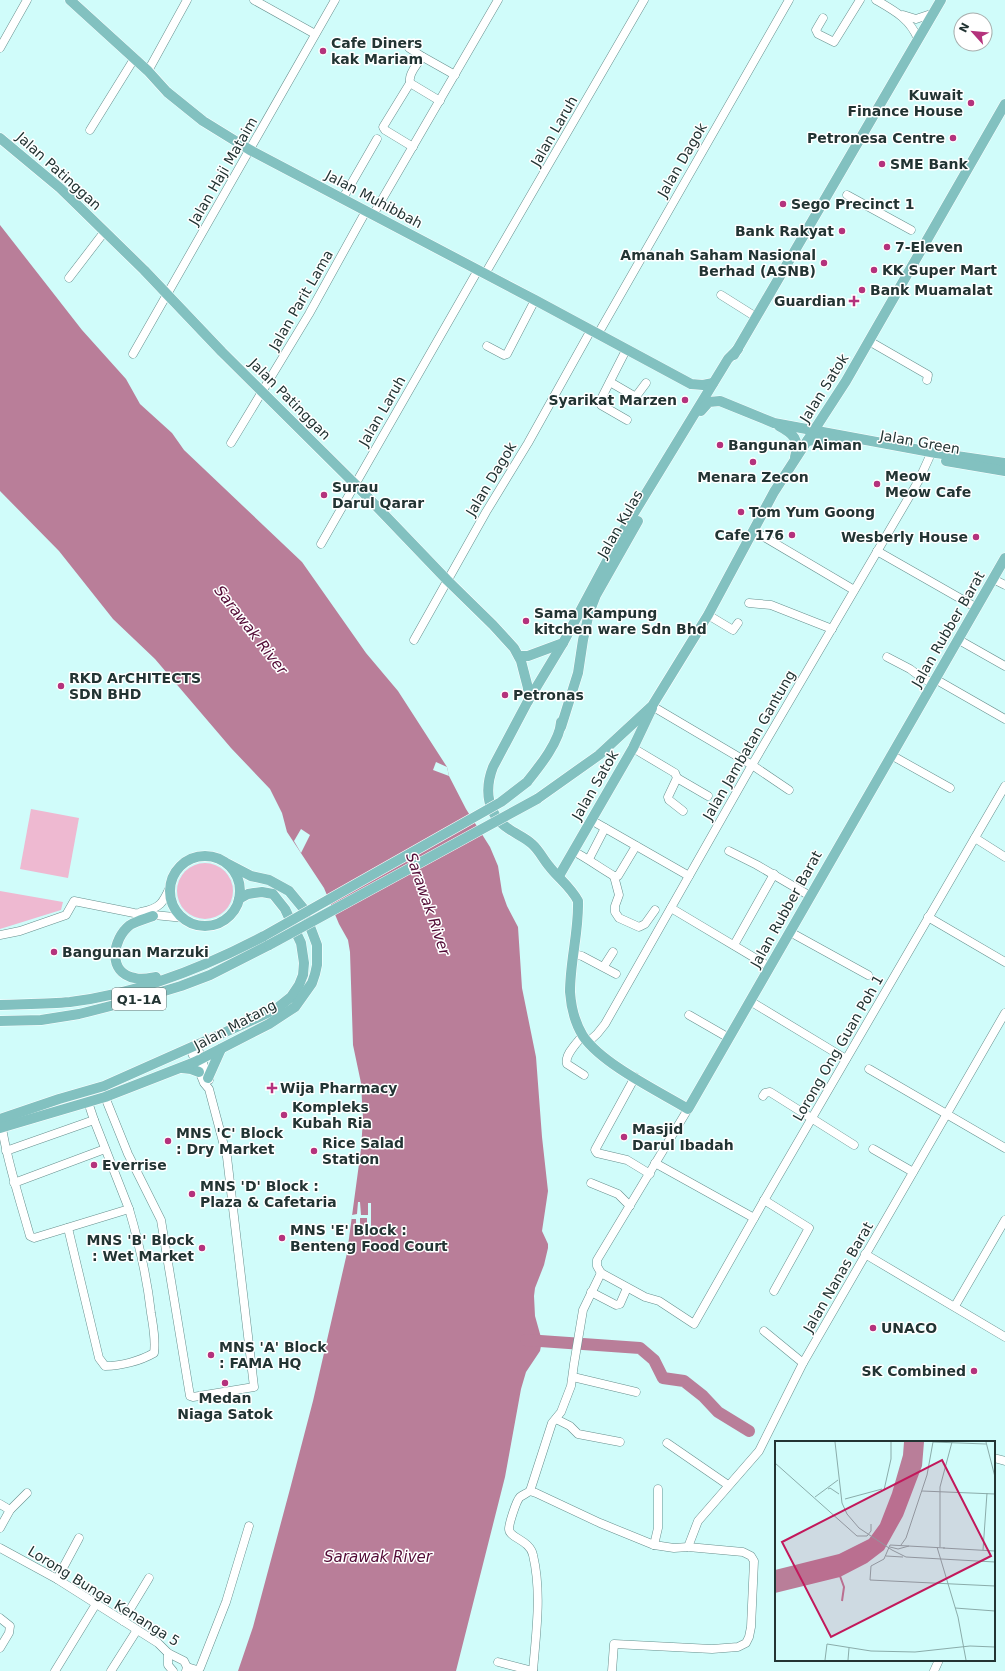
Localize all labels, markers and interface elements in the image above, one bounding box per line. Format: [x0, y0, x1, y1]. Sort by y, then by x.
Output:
north arrow [953, 12, 993, 52]
text: N [957, 21, 972, 35]
place label: Cafe Diners kak Mariam [331, 35, 423, 67]
marker: Cafe Diners kak Mariam [318, 46, 328, 56]
place label: Kuwait Finance House [847, 87, 963, 119]
street label: Jalan Laruh [527, 93, 581, 170]
marker: Kuwait Finance House [966, 98, 976, 108]
street label: Jalan Haji Mataim [185, 114, 260, 229]
street label: Jalan Dagok [654, 119, 710, 201]
street label: Jalan Patinggan [13, 128, 105, 213]
place label: Petronesa Centre [807, 130, 945, 146]
marker: Petronesa Centre [948, 133, 958, 143]
place label: SME Bank [890, 156, 969, 172]
marker: SME Bank [877, 159, 887, 169]
street label: Jalan Muhibbah [322, 166, 425, 231]
place label: Sego Precinct 1 [791, 196, 914, 212]
marker: Sego Precinct 1 [778, 199, 788, 209]
place label: Bank Rakyat [735, 223, 834, 239]
marker: Bank Rakyat [837, 226, 847, 236]
place label: 7-Eleven [895, 239, 963, 255]
marker: 7-Eleven [882, 242, 892, 252]
street label: Jalan Parit Lama [265, 247, 336, 354]
place label: Amanah Saham Nasional Berhad (ASNB) [620, 247, 816, 279]
marker: Amanah Saham Nasional Berhad (ASNB) [819, 258, 829, 268]
place label: KK Super Mart [882, 262, 997, 278]
marker: KK Super Mart [869, 265, 879, 275]
place label: Bank Muamalat [870, 282, 993, 298]
marker: Bank Muamalat [857, 285, 867, 295]
place label: Guardian [774, 293, 846, 309]
marker: Guardian [849, 296, 859, 306]
street label: Jalan Satok [796, 350, 852, 426]
street label: Jalan Patinggan [245, 354, 334, 443]
street label: Jalan Laruh [355, 373, 409, 450]
place label: Syarikat Marzen [548, 392, 677, 408]
marker: Syarikat Marzen [680, 395, 690, 405]
street label: Jalan Green [878, 427, 961, 457]
place label: Bangunan Aiman [728, 437, 862, 453]
street label: Jalan Dagok [462, 438, 520, 520]
marker: Bangunan Aiman [715, 440, 725, 450]
marker: Menara Zecon [748, 457, 758, 467]
place label: Meow Meow Cafe [885, 468, 971, 500]
place label: Menara Zecon [697, 469, 809, 485]
place label: Surau Darul Qarar [332, 479, 424, 511]
marker: Meow Meow Cafe [872, 479, 882, 489]
street label: Jalan Kulas [594, 487, 646, 562]
marker: Surau Darul Qarar [319, 490, 329, 500]
place label: Tom Yum Goong [749, 504, 875, 520]
marker: Tom Yum Goong [736, 507, 746, 517]
place label: Cafe 176 [715, 527, 784, 543]
place label: Wesberly House [841, 529, 968, 545]
marker: Cafe 176 [787, 530, 797, 540]
marker: Wesberly House [971, 532, 981, 542]
street label: Jalan Rubber Barat [908, 568, 988, 691]
water label: Sarawak River [211, 582, 292, 679]
place label: Sama Kampung kitchen ware Sdn Bhd [534, 605, 707, 637]
marker: Sama Kampung kitchen ware Sdn Bhd [521, 616, 531, 626]
street label: Jalan Jambatan Gantung [699, 667, 798, 824]
place label: RKD ArCHITECTS SDN BHD [69, 670, 201, 702]
marker: RKD ArCHITECTS SDN BHD [56, 681, 66, 691]
place label: Petronas [513, 687, 584, 703]
marker: Petronas [500, 690, 510, 700]
street label: Jalan Satok [568, 746, 622, 824]
street label: Jalan Rubber Barat [747, 847, 825, 971]
water label: Sarawak River [402, 850, 454, 959]
place label: Bangunan Marzuki [62, 944, 209, 960]
marker: Bangunan Marzuki [49, 947, 59, 957]
street label: Lorong Ong Guan Poh 1 [790, 972, 886, 1124]
road number: Q1-1A [112, 988, 166, 1010]
street label: Jalan Matang [190, 997, 279, 1054]
place label: Wija Pharmacy [280, 1080, 397, 1096]
marker: Wija Pharmacy [267, 1083, 277, 1093]
place label: Kompleks Kubah Ria [292, 1099, 372, 1131]
marker: Kompleks Kubah Ria [279, 1110, 289, 1120]
place label: Masjid Darul Ibadah [632, 1121, 734, 1153]
place label: MNS 'C' Block : Dry Market [176, 1125, 284, 1157]
marker: Masjid Darul Ibadah [619, 1132, 629, 1142]
place label: Rice Salad Station [322, 1135, 404, 1167]
marker: MNS 'C' Block : Dry Market [163, 1136, 173, 1146]
marker: Rice Salad Station [309, 1146, 319, 1156]
place label: Everrise [102, 1157, 167, 1173]
marker: Everrise [89, 1160, 99, 1170]
place label: MNS 'D' Block : Plaza & Cafetaria [200, 1178, 337, 1210]
marker: MNS 'D' Block : Plaza & Cafetaria [187, 1189, 197, 1199]
street label: Jalan Nanas Barat [799, 1219, 876, 1336]
place label: MNS 'E' Block : Benteng Food Court [290, 1222, 448, 1254]
place label: MNS 'B' Block : Wet Market [87, 1232, 195, 1264]
marker: MNS 'E' Block : Benteng Food Court [277, 1233, 287, 1243]
marker: MNS 'B' Block : Wet Market [197, 1243, 207, 1253]
place label: UNACO [881, 1320, 937, 1336]
marker: UNACO [868, 1323, 878, 1333]
place label: MNS 'A' Block : FAMA HQ [219, 1339, 327, 1371]
marker: MNS 'A' Block : FAMA HQ [206, 1350, 216, 1360]
place label: SK Combined [861, 1363, 966, 1379]
marker: SK Combined [969, 1366, 979, 1376]
marker: Medan Niaga Satok [220, 1378, 230, 1388]
place label: Medan Niaga Satok [177, 1390, 273, 1422]
inset map [775, 1441, 995, 1661]
street label: Lorong Bunga Kenanga 5 [25, 1543, 183, 1649]
water label: Sarawak River [324, 1548, 433, 1566]

